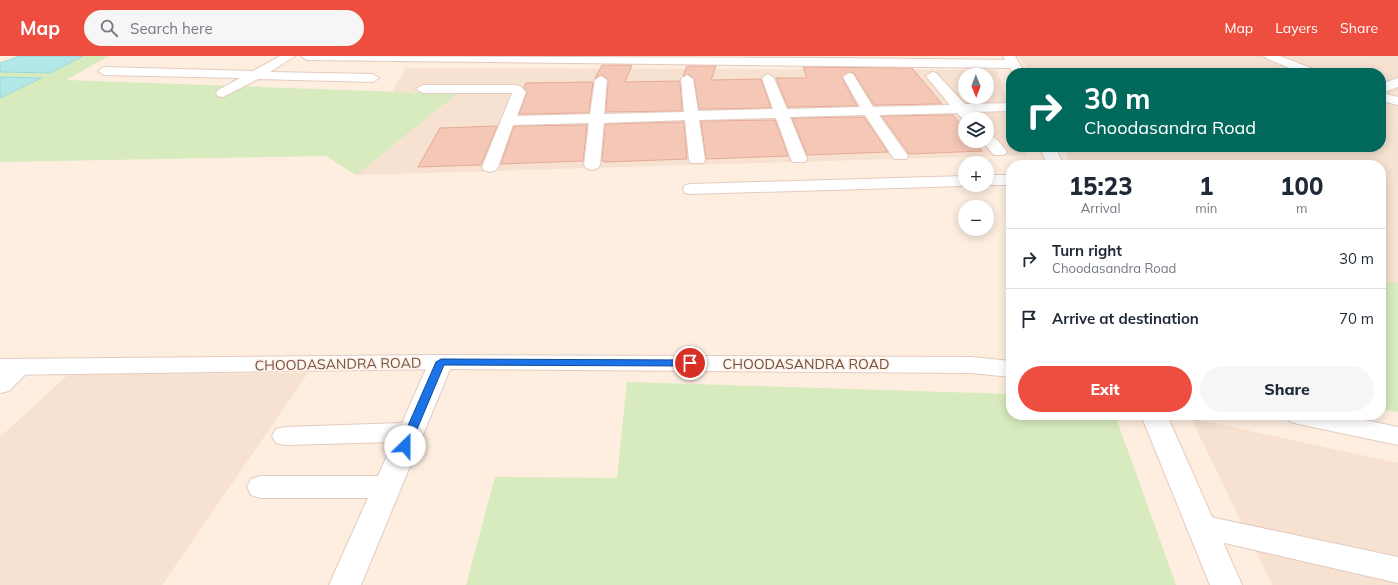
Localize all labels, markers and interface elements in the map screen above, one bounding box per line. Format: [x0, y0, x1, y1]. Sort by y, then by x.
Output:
search box [84, 10, 364, 46]
text: Map [20, 16, 60, 40]
icon: search [98, 17, 120, 39]
text: Search here [130, 19, 213, 38]
text: Map [1224, 19, 1253, 37]
text: Layers [1275, 19, 1318, 37]
text: Share [1340, 19, 1378, 37]
north arrow [958, 68, 994, 104]
map controls [958, 68, 994, 236]
text: 30 m [1084, 81, 1150, 116]
icon: right [1018, 84, 1070, 136]
button: layers [958, 112, 994, 148]
text: Choodasandra Road [1084, 116, 1256, 139]
button: + [958, 156, 994, 192]
text: 15:23 [1069, 171, 1133, 201]
text: 1 [1199, 171, 1214, 201]
text: 100 [1280, 171, 1323, 201]
button: − [958, 200, 994, 236]
text: Arrival [1081, 200, 1121, 216]
text: min [1195, 200, 1217, 216]
text: m [1296, 200, 1307, 216]
text: Turn right [1052, 241, 1122, 260]
icon: right [1018, 248, 1040, 270]
text: 30 m [1339, 249, 1374, 268]
text: Choodasandra Road [1052, 260, 1176, 276]
icon: arrive [1018, 308, 1040, 330]
text: Arrive at destination [1052, 309, 1199, 328]
text: 70 m [1339, 309, 1374, 328]
pin [673, 346, 707, 380]
icon: arrive [679, 352, 701, 374]
street label: CHOODASANDRA ROAD [254, 354, 422, 374]
street label: CHOODASANDRA ROAD [723, 355, 889, 373]
button: Exit [1018, 366, 1192, 412]
button: Share [1200, 366, 1374, 412]
position arrow [384, 425, 426, 467]

